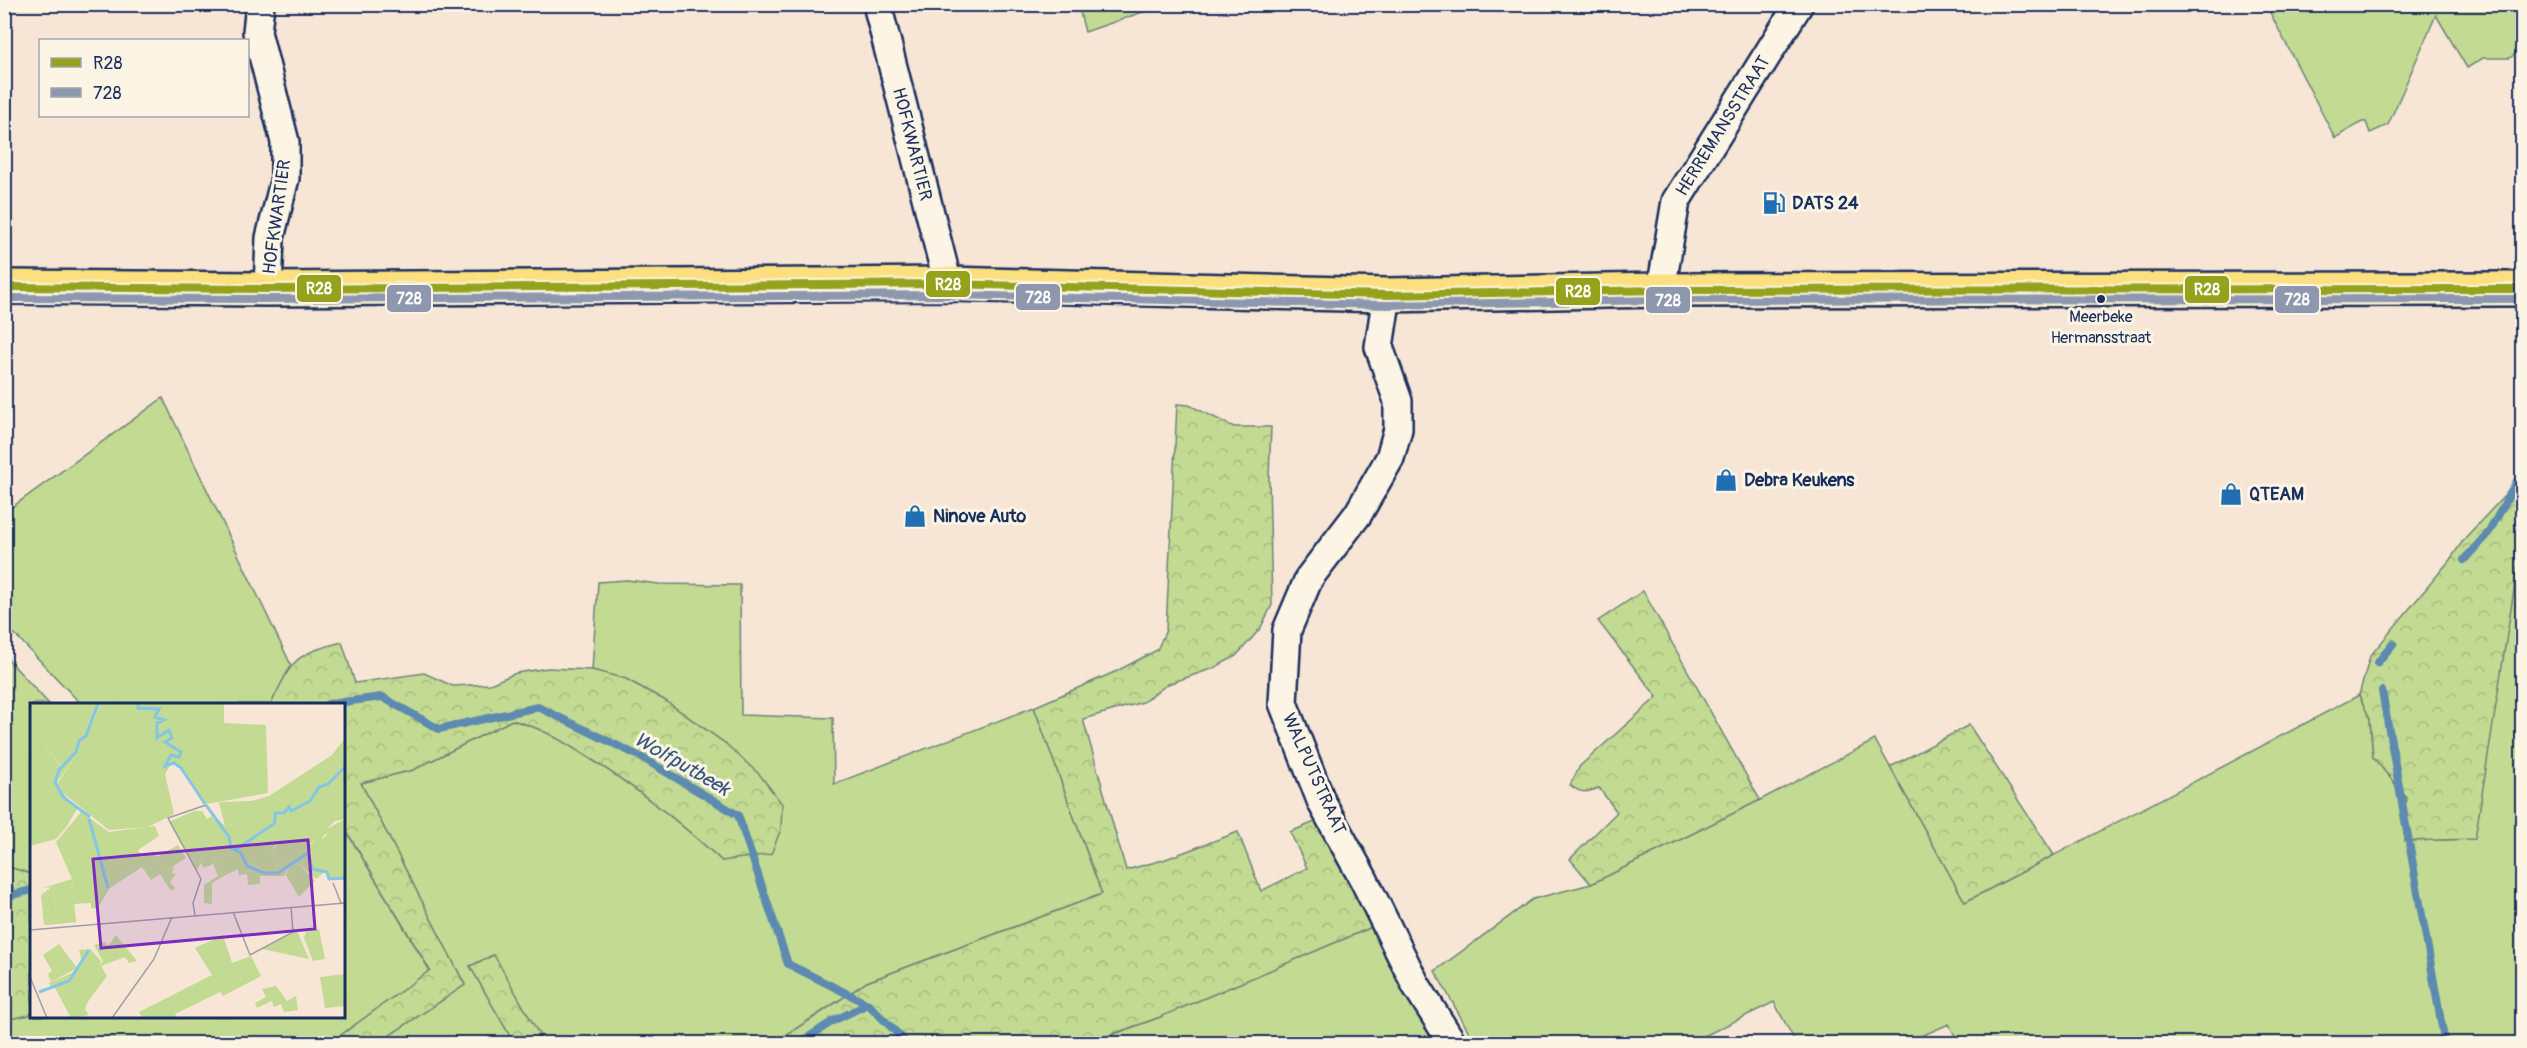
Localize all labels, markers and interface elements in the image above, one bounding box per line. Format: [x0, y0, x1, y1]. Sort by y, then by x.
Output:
legend [39, 39, 249, 117]
text: R28 [93, 52, 123, 75]
street label: HERREMANSSTRAAT [1671, 52, 1775, 200]
text: 728 [93, 82, 122, 105]
street label: HOFKWARTIER [887, 85, 937, 203]
street label: HOFKWARTIER [258, 158, 296, 276]
fuel station icon: DATS 24 [1761, 190, 1787, 216]
place label: DATS 24 [1792, 192, 1859, 215]
line badge: R28 [925, 270, 971, 298]
line badge: R28 [296, 274, 342, 303]
text: R28 [935, 275, 961, 295]
line badge: R28 [2184, 275, 2230, 304]
line badge: R28 [1555, 277, 1601, 306]
text: R28 [306, 279, 332, 299]
text: R28 [2194, 280, 2220, 300]
text: R28 [1565, 282, 1591, 302]
line badge: 728 [1015, 283, 1061, 311]
line badge: 728 [386, 284, 432, 313]
line badge: 728 [2274, 285, 2320, 314]
line badge: 728 [1645, 286, 1691, 314]
text: 728 [1025, 288, 1051, 308]
text: 728 [396, 289, 422, 309]
text: 728 [2284, 290, 2310, 310]
text: 728 [1655, 291, 1681, 311]
marker: Meerbeke Hermansstraat [2095, 293, 2107, 305]
place label: Meerbeke Hermansstraat [2051, 307, 2152, 348]
shop icon: Debra Keukens [1713, 467, 1739, 493]
place label: Debra Keukens [1744, 469, 1855, 492]
shop icon: QTEAM [2218, 481, 2244, 507]
place label: QTEAM [2249, 483, 2304, 506]
shop icon: Ninove Auto [902, 503, 928, 529]
place label: Ninove Auto [933, 505, 1027, 528]
inset map [30, 703, 345, 1018]
street label: WALPUTSTRAAT [1277, 710, 1351, 838]
water label: Wolfputbeek [630, 727, 736, 802]

